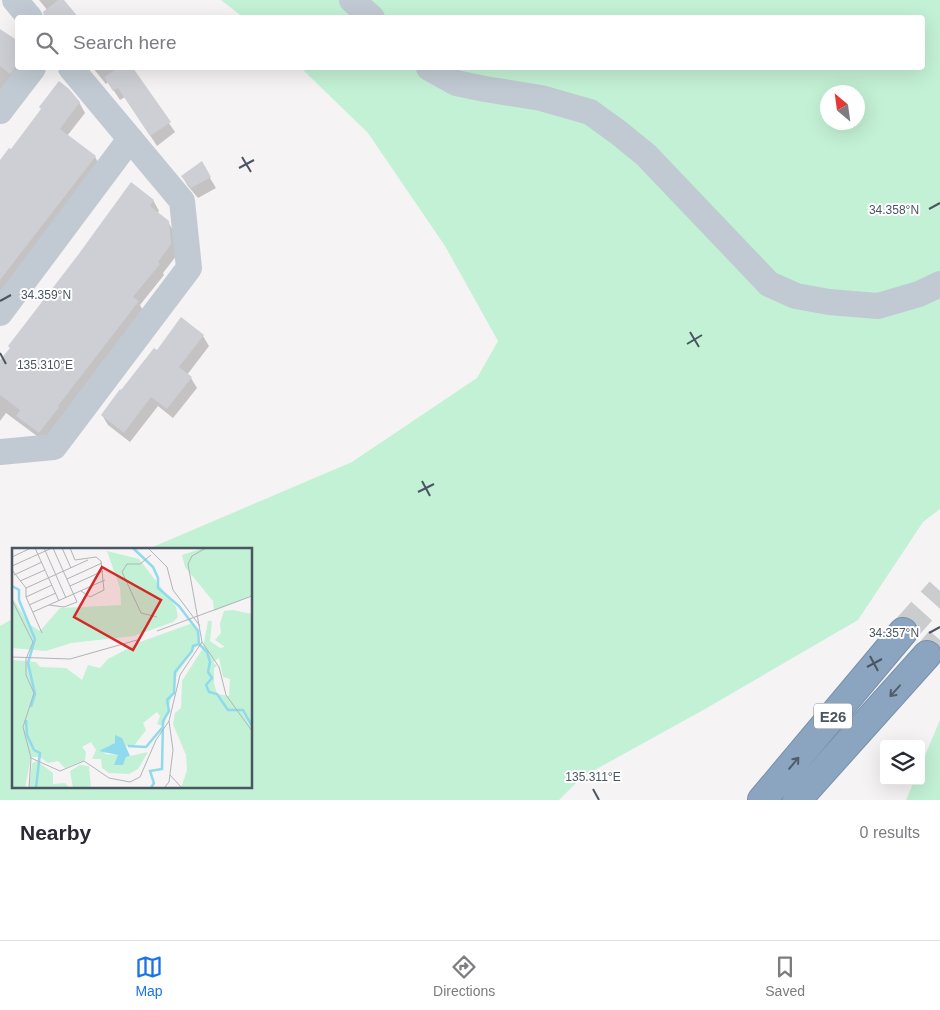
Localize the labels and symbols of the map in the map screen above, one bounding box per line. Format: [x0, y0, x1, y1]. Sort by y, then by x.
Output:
north arrow [820, 85, 865, 130]
text: 34.358°N [869, 203, 919, 217]
text: 34.359°N [21, 288, 71, 302]
text: 135.310°E [17, 358, 73, 372]
inset map [12, 548, 252, 788]
text: 34.357°N [869, 626, 919, 640]
one-way arrow [889, 684, 900, 697]
road number: E26 [814, 704, 852, 728]
one-way arrow [788, 756, 799, 769]
text: 135.311°E [565, 770, 621, 784]

